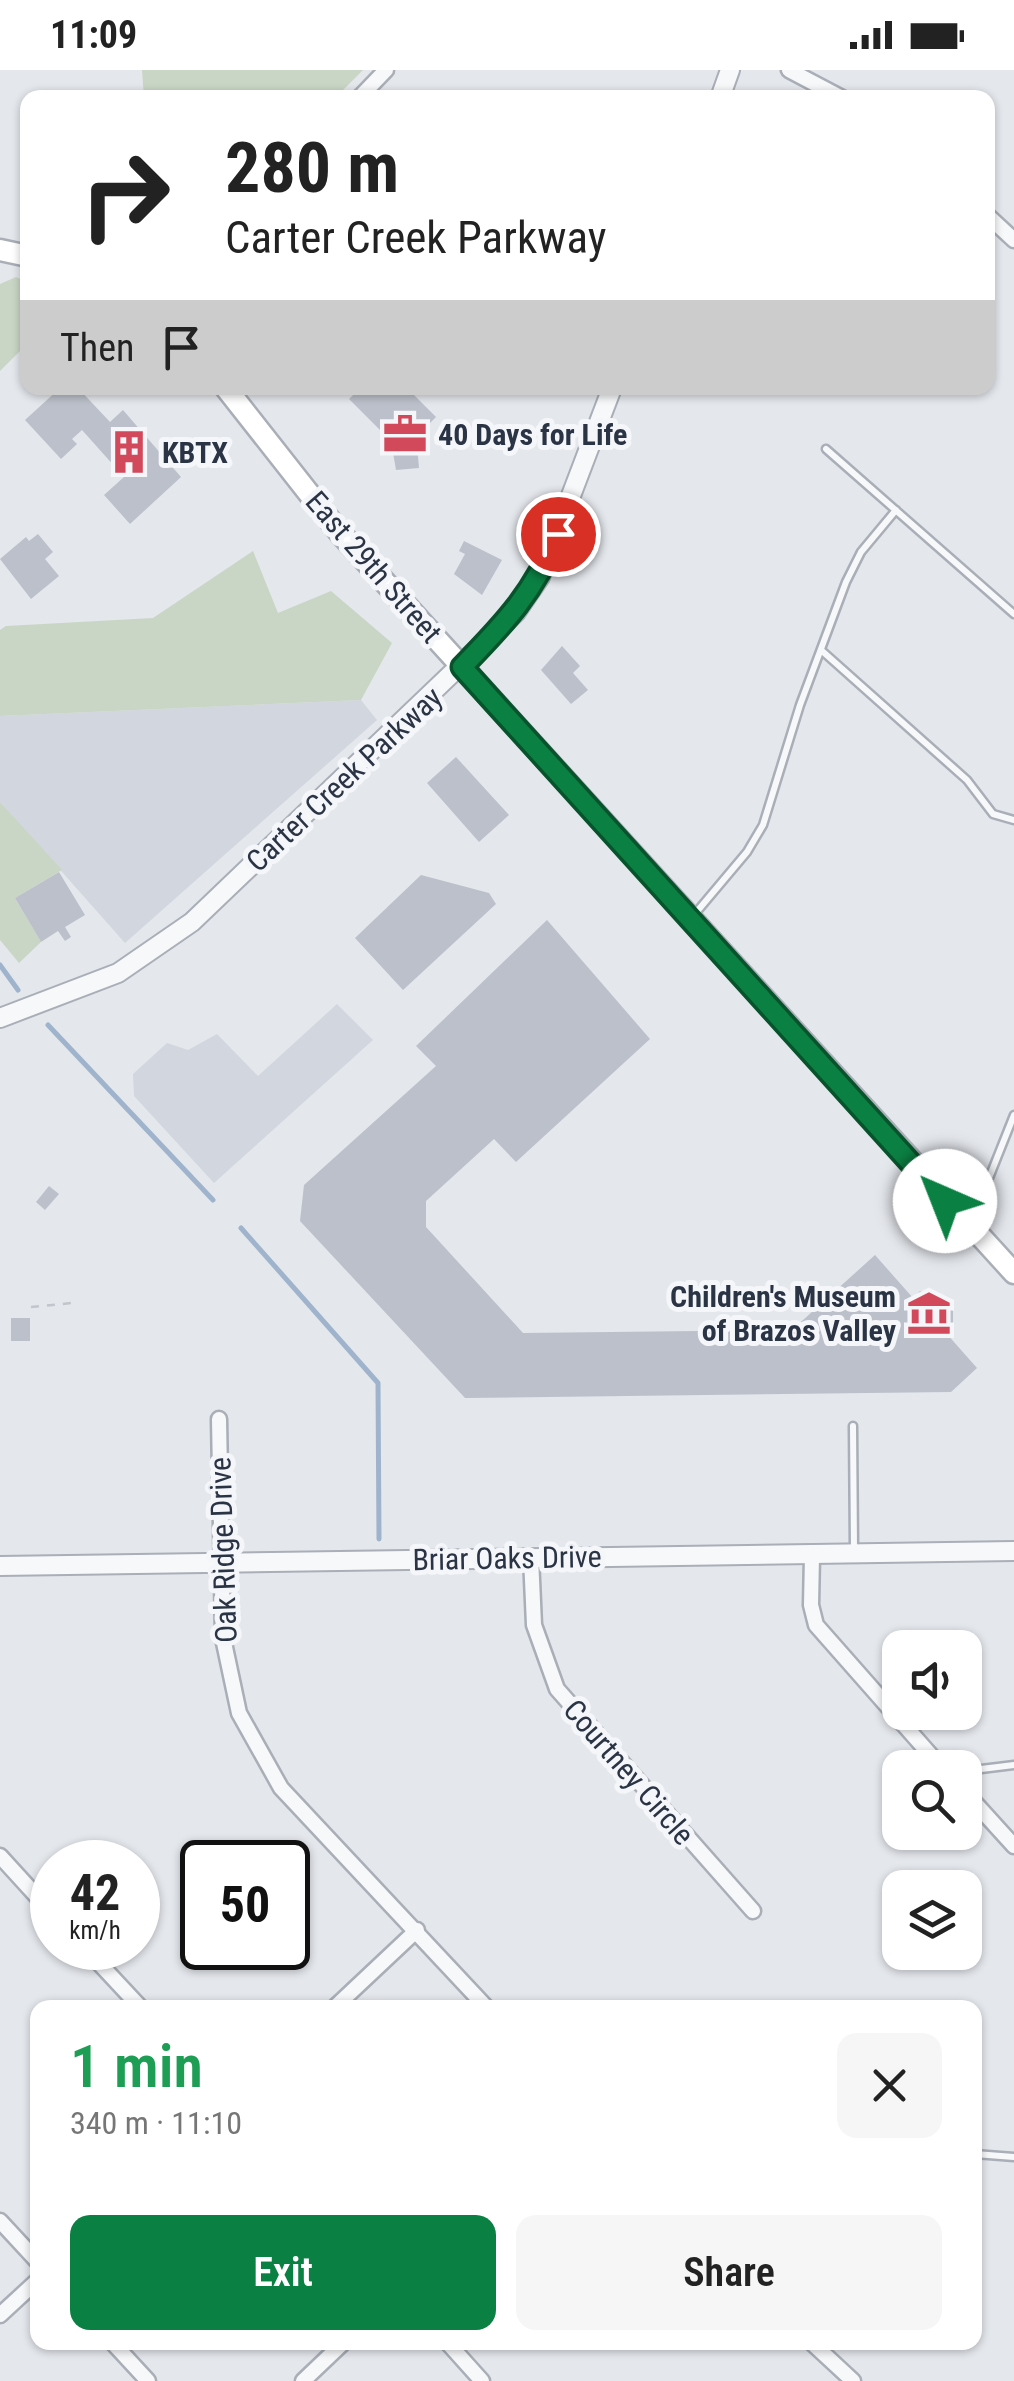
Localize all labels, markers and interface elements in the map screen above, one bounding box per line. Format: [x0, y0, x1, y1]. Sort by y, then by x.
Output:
text: 11:09 [50, 13, 137, 57]
text: 280 m [225, 127, 399, 209]
icon: right [60, 130, 190, 260]
text: Carter Creek Parkway [225, 211, 606, 264]
icon: arrive [154, 320, 209, 375]
text: Then [60, 326, 134, 370]
office icon: 40 Days for Life [381, 410, 429, 458]
place label: 40 Days for Life [438, 417, 627, 452]
building icon: KBTX [105, 428, 153, 476]
place label: KBTX [162, 435, 228, 470]
street label: East 29th Street [299, 484, 449, 650]
pin [516, 492, 601, 577]
icon: arrive [531, 507, 586, 562]
street label: Carter Creek Parkway [239, 679, 449, 879]
position arrow [893, 1149, 997, 1253]
place label: Children's Museum of Brazos Valley [670, 1279, 897, 1348]
museum icon: Children's Museum of Brazos Valley [905, 1289, 953, 1337]
street label: Oak Ridge Drive [202, 1456, 244, 1644]
street label: Briar Oaks Drive [412, 1539, 602, 1577]
map controls [882, 1630, 982, 1970]
button: sound [882, 1630, 982, 1730]
street label: Courtney Circle [557, 1692, 701, 1852]
button: search [882, 1750, 982, 1850]
speed limit sign: 50 [180, 1840, 310, 1970]
text: 42 [70, 1864, 120, 1922]
button: layers [882, 1870, 982, 1970]
text: km/h [69, 1916, 121, 1945]
text: 1 min [70, 2031, 203, 2102]
button: close [837, 2033, 942, 2138]
text: 340 m · 11:10 [70, 2104, 242, 2142]
button: Exit [70, 2215, 496, 2330]
button: Share [516, 2215, 942, 2330]

